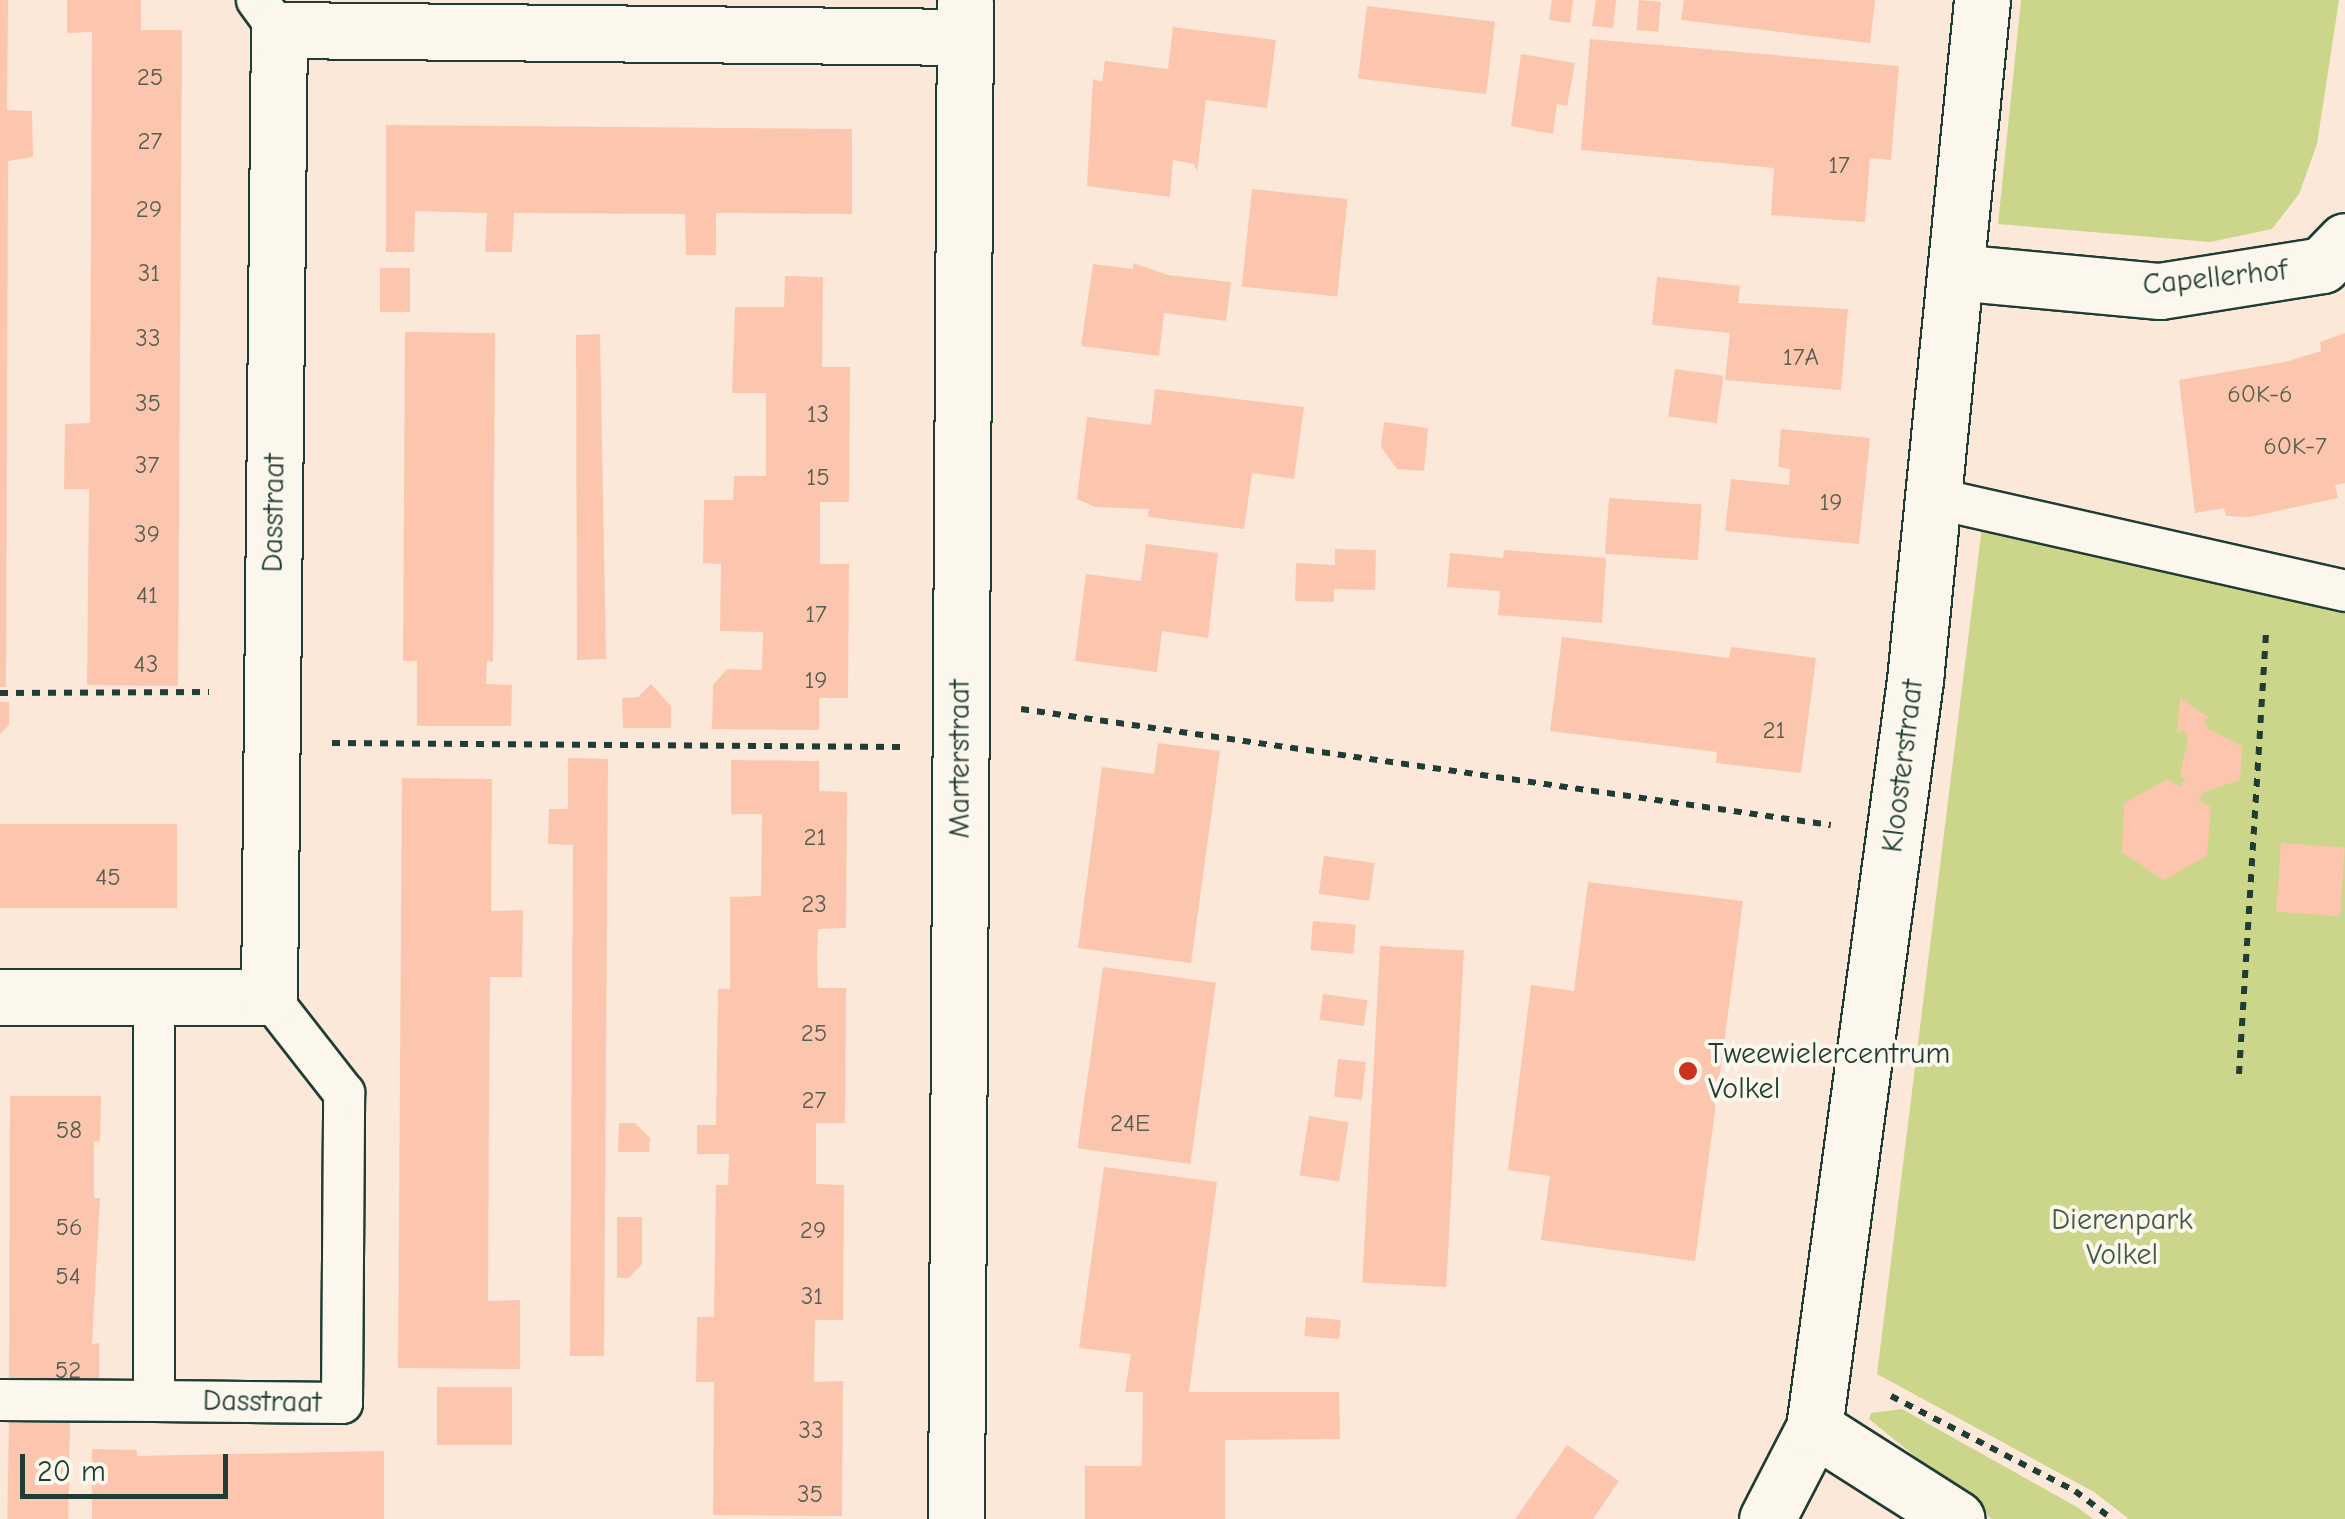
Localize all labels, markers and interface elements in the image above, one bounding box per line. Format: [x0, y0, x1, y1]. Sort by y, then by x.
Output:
house number: 25 [137, 62, 163, 92]
house number: 27 [138, 126, 162, 156]
house number: 17 [1828, 150, 1850, 180]
house number: 29 [136, 194, 162, 224]
street label: Capellerhof [2141, 253, 2289, 303]
house number: 31 [138, 258, 160, 288]
house number: 33 [135, 323, 161, 353]
house number: 17A [1783, 342, 1819, 372]
house number: 60K-6 [2227, 379, 2293, 409]
house number: 35 [135, 388, 161, 418]
house number: 13 [807, 399, 829, 429]
house number: 60K-7 [2263, 431, 2327, 461]
house number: 37 [135, 450, 159, 480]
street label: Dasstraat [255, 453, 293, 573]
house number: 15 [806, 462, 830, 492]
house number: 19 [1819, 487, 1843, 517]
house number: 39 [134, 519, 160, 549]
house number: 41 [136, 580, 158, 610]
house number: 17 [805, 599, 827, 629]
house number: 43 [134, 649, 158, 679]
house number: 19 [804, 665, 828, 695]
street label: Kloosterstraat [1875, 677, 1931, 855]
street label: Marterstraat [942, 679, 978, 839]
house number: 21 [1763, 715, 1785, 745]
house number: 21 [804, 822, 826, 852]
house number: 45 [95, 862, 121, 892]
house number: 23 [801, 889, 827, 919]
house number: 25 [801, 1018, 827, 1048]
place label: Tweewielercentrum Volkel [1708, 1036, 1950, 1106]
marker: Tweewielercentrum Volkel [1677, 1060, 1699, 1082]
house number: 27 [802, 1085, 826, 1115]
house number: 24E [1110, 1108, 1150, 1138]
house number: 58 [56, 1115, 82, 1145]
park label: Dierenpark Volkel [2051, 1202, 2193, 1272]
house number: 56 [55, 1212, 83, 1242]
house number: 29 [800, 1215, 826, 1245]
house number: 54 [55, 1261, 81, 1291]
house number: 31 [801, 1281, 823, 1311]
house number: 52 [55, 1355, 81, 1385]
street label: Dasstraat [202, 1383, 322, 1421]
house number: 33 [798, 1415, 824, 1445]
scale bar [25, 1434, 232, 1496]
text: 20 m [37, 1454, 106, 1489]
house number: 35 [797, 1479, 823, 1509]

